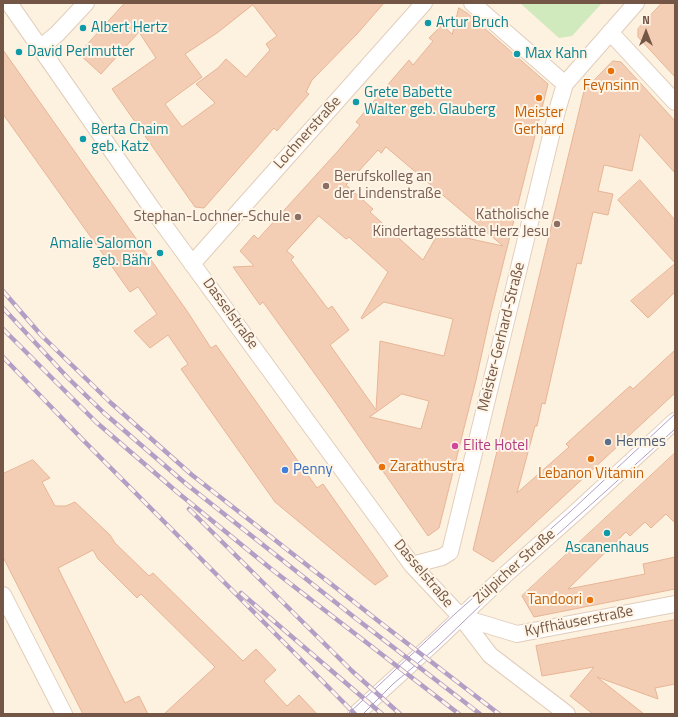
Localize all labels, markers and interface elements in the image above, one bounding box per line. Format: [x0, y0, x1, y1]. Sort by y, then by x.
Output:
north arrow [626, 12, 666, 52]
text: N [642, 12, 650, 28]
place label: Artur Bruch [436, 14, 509, 32]
marker: Artur Bruch [423, 18, 433, 28]
place label: Albert Hertz [91, 19, 168, 37]
marker: Albert Hertz [78, 23, 88, 33]
place label: David Perlmutter [27, 43, 135, 61]
place label: Max Kahn [525, 45, 587, 63]
marker: David Perlmutter [14, 47, 24, 57]
marker: Max Kahn [512, 49, 522, 59]
marker: Feynsinn [606, 66, 616, 76]
place label: Feynsinn [583, 77, 639, 95]
place label: Grete Babette Walter geb. Glauberg [364, 84, 496, 119]
street label: Lochnerstraße [271, 93, 345, 173]
marker: Meister Gerhard [534, 93, 544, 103]
marker: Grete Babette Walter geb. Glauberg [351, 97, 361, 107]
place label: Meister Gerhard [514, 104, 564, 139]
place label: Berta Chaim geb. Katz [91, 121, 169, 156]
marker: Berta Chaim geb. Katz [78, 134, 88, 144]
place label: Berufskolleg an der Lindenstraße [334, 168, 441, 203]
marker: Berufskolleg an der Lindenstraße [321, 181, 331, 191]
place label: Katholische Kindertagesstätte Herz Jesu [373, 206, 549, 241]
place label: Stephan-Lochner-Schule [133, 208, 290, 226]
marker: Stephan-Lochner-Schule [293, 212, 303, 222]
marker: Katholische Kindertagesstätte Herz Jesu [552, 219, 562, 229]
place label: Amalie Salomon geb. Bähr [50, 235, 152, 270]
marker: Amalie Salomon geb. Bähr [155, 248, 165, 258]
street label: Meister-Gerhard-Straße [475, 261, 529, 413]
street label: Dasselstraße [198, 275, 262, 353]
place label: Hermes [616, 433, 666, 451]
place label: Elite Hotel [463, 437, 528, 455]
marker: Hermes [603, 437, 613, 447]
marker: Elite Hotel [450, 441, 460, 451]
marker: Lebanon Vitamin [586, 454, 596, 464]
place label: Zarathustra [390, 458, 464, 476]
place label: Penny [293, 461, 333, 479]
marker: Zarathustra [377, 462, 387, 472]
marker: Penny [280, 465, 290, 475]
place label: Lebanon Vitamin [538, 465, 644, 483]
street label: Zülpicher Straße [471, 526, 559, 608]
marker: Ascanenhaus [602, 528, 612, 538]
street label: Dasselstraße [389, 536, 457, 612]
place label: Ascanenhaus [565, 539, 649, 557]
place label: Tandoori [528, 591, 582, 609]
marker: Tandoori [585, 595, 595, 605]
street label: Kyffhäuserstraße [523, 603, 635, 641]

